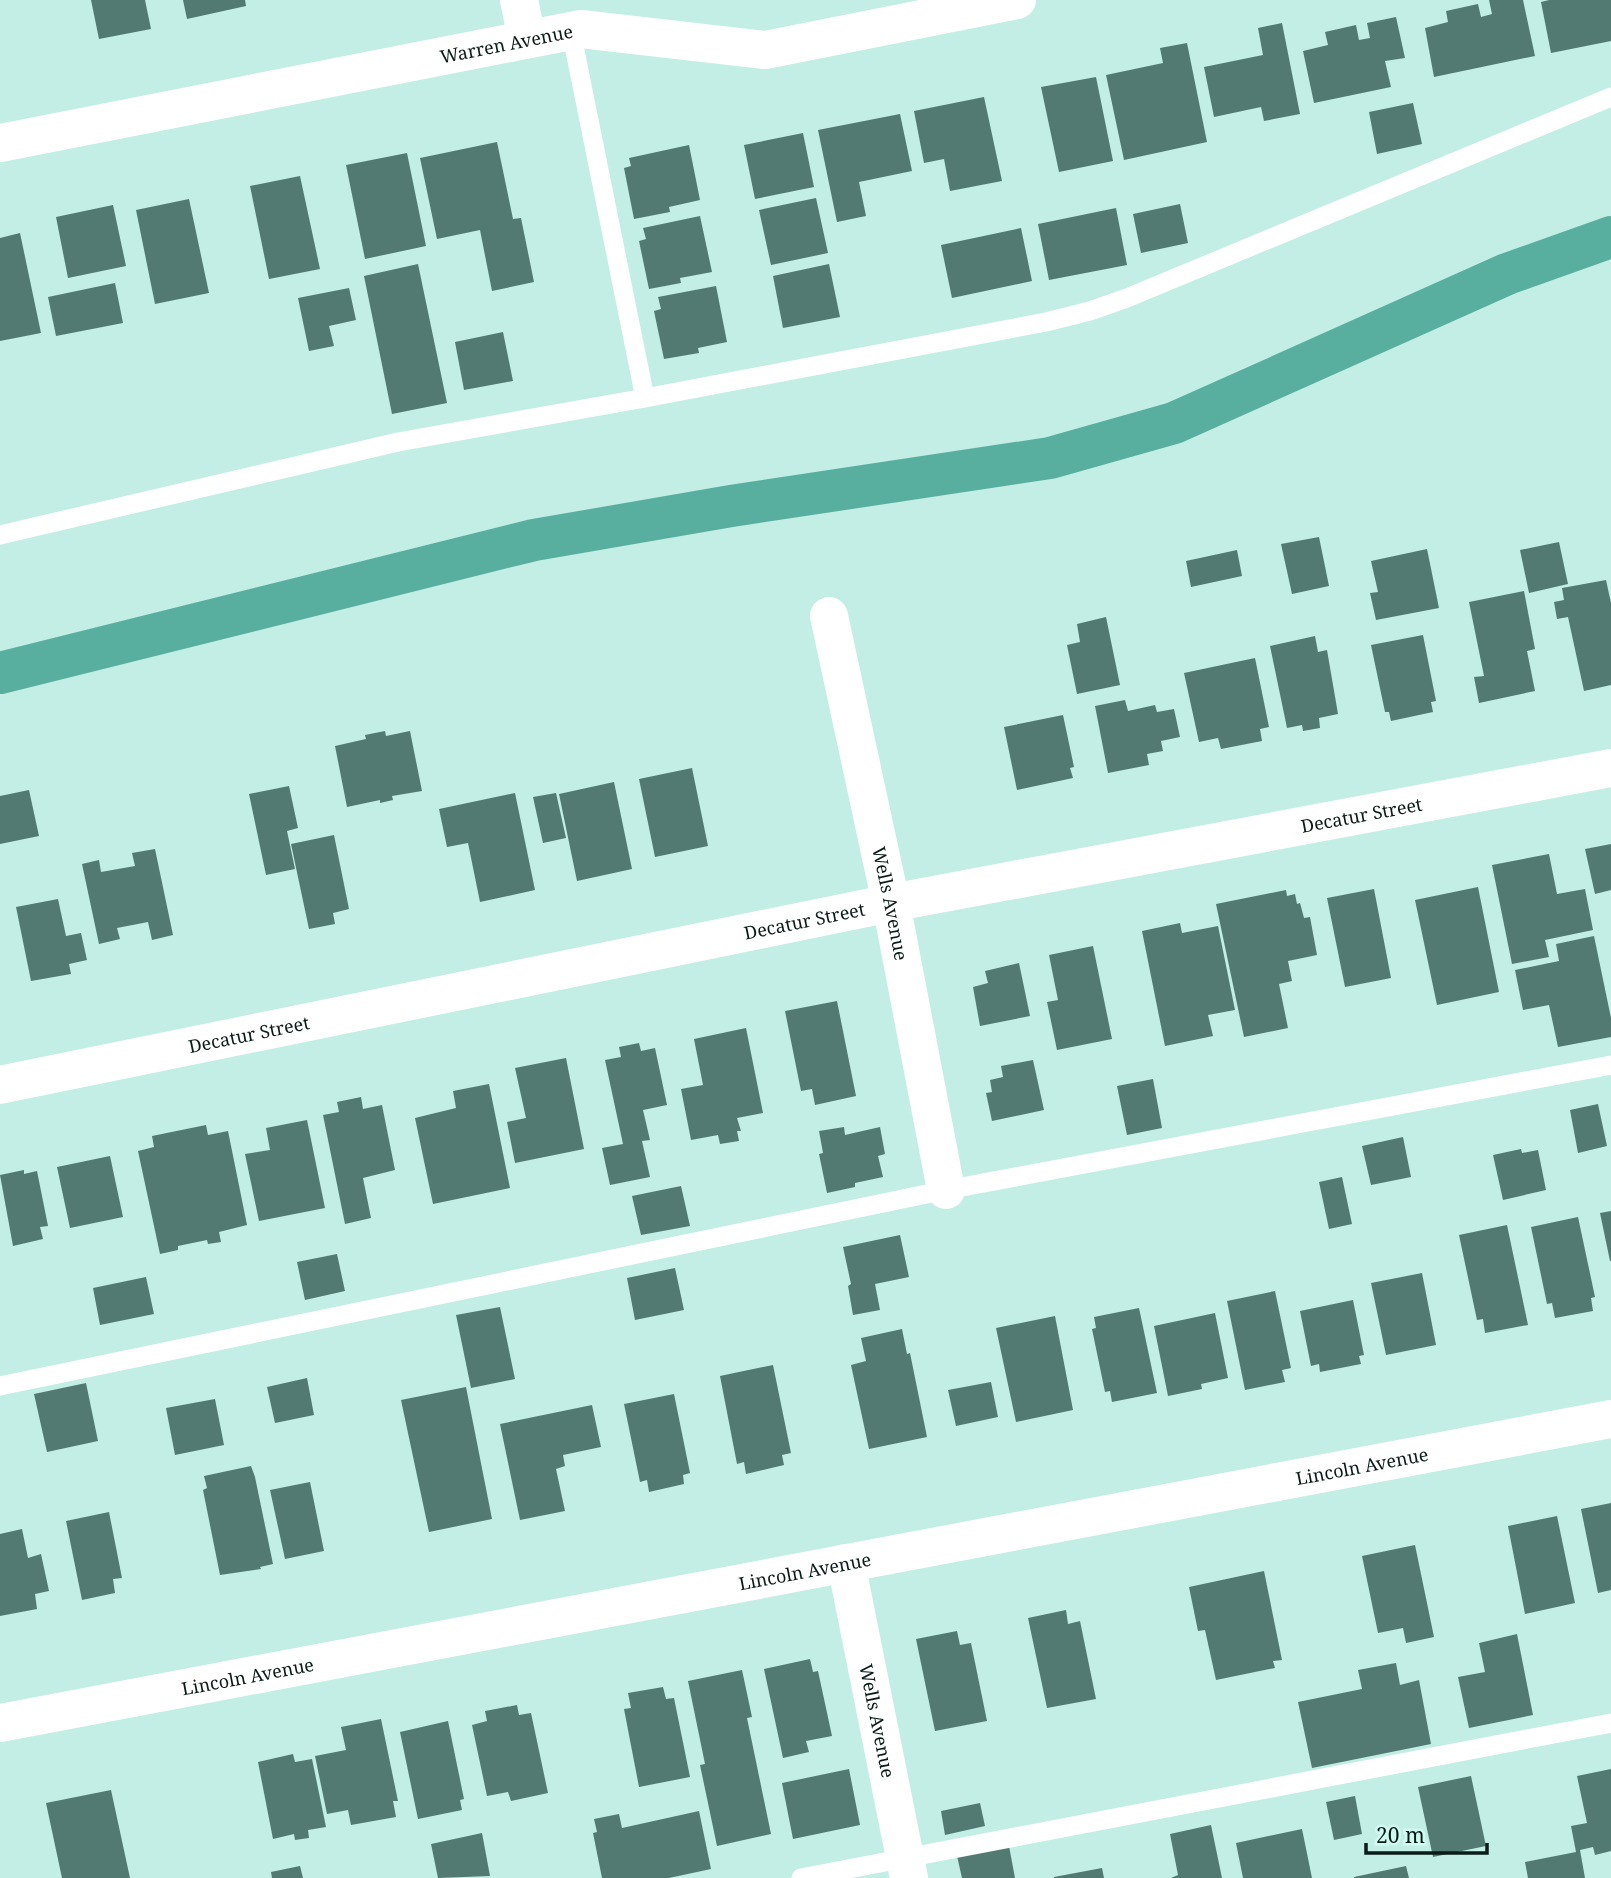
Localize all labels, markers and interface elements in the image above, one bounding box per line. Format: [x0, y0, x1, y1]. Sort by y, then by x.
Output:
street label: Warren Avenue [438, 19, 575, 68]
street label: Decatur Street [1299, 792, 1424, 838]
street label: Wells Avenue [867, 844, 914, 963]
street label: Decatur Street [742, 897, 867, 945]
street label: Decatur Street [186, 1010, 311, 1058]
street label: Lincoln Avenue [1294, 1442, 1430, 1490]
street label: Lincoln Avenue [737, 1547, 873, 1595]
street label: Lincoln Avenue [179, 1652, 316, 1701]
street label: Wells Avenue [854, 1662, 901, 1780]
scale bar [1366, 1812, 1487, 1856]
text: 20 m [1376, 1821, 1425, 1849]

